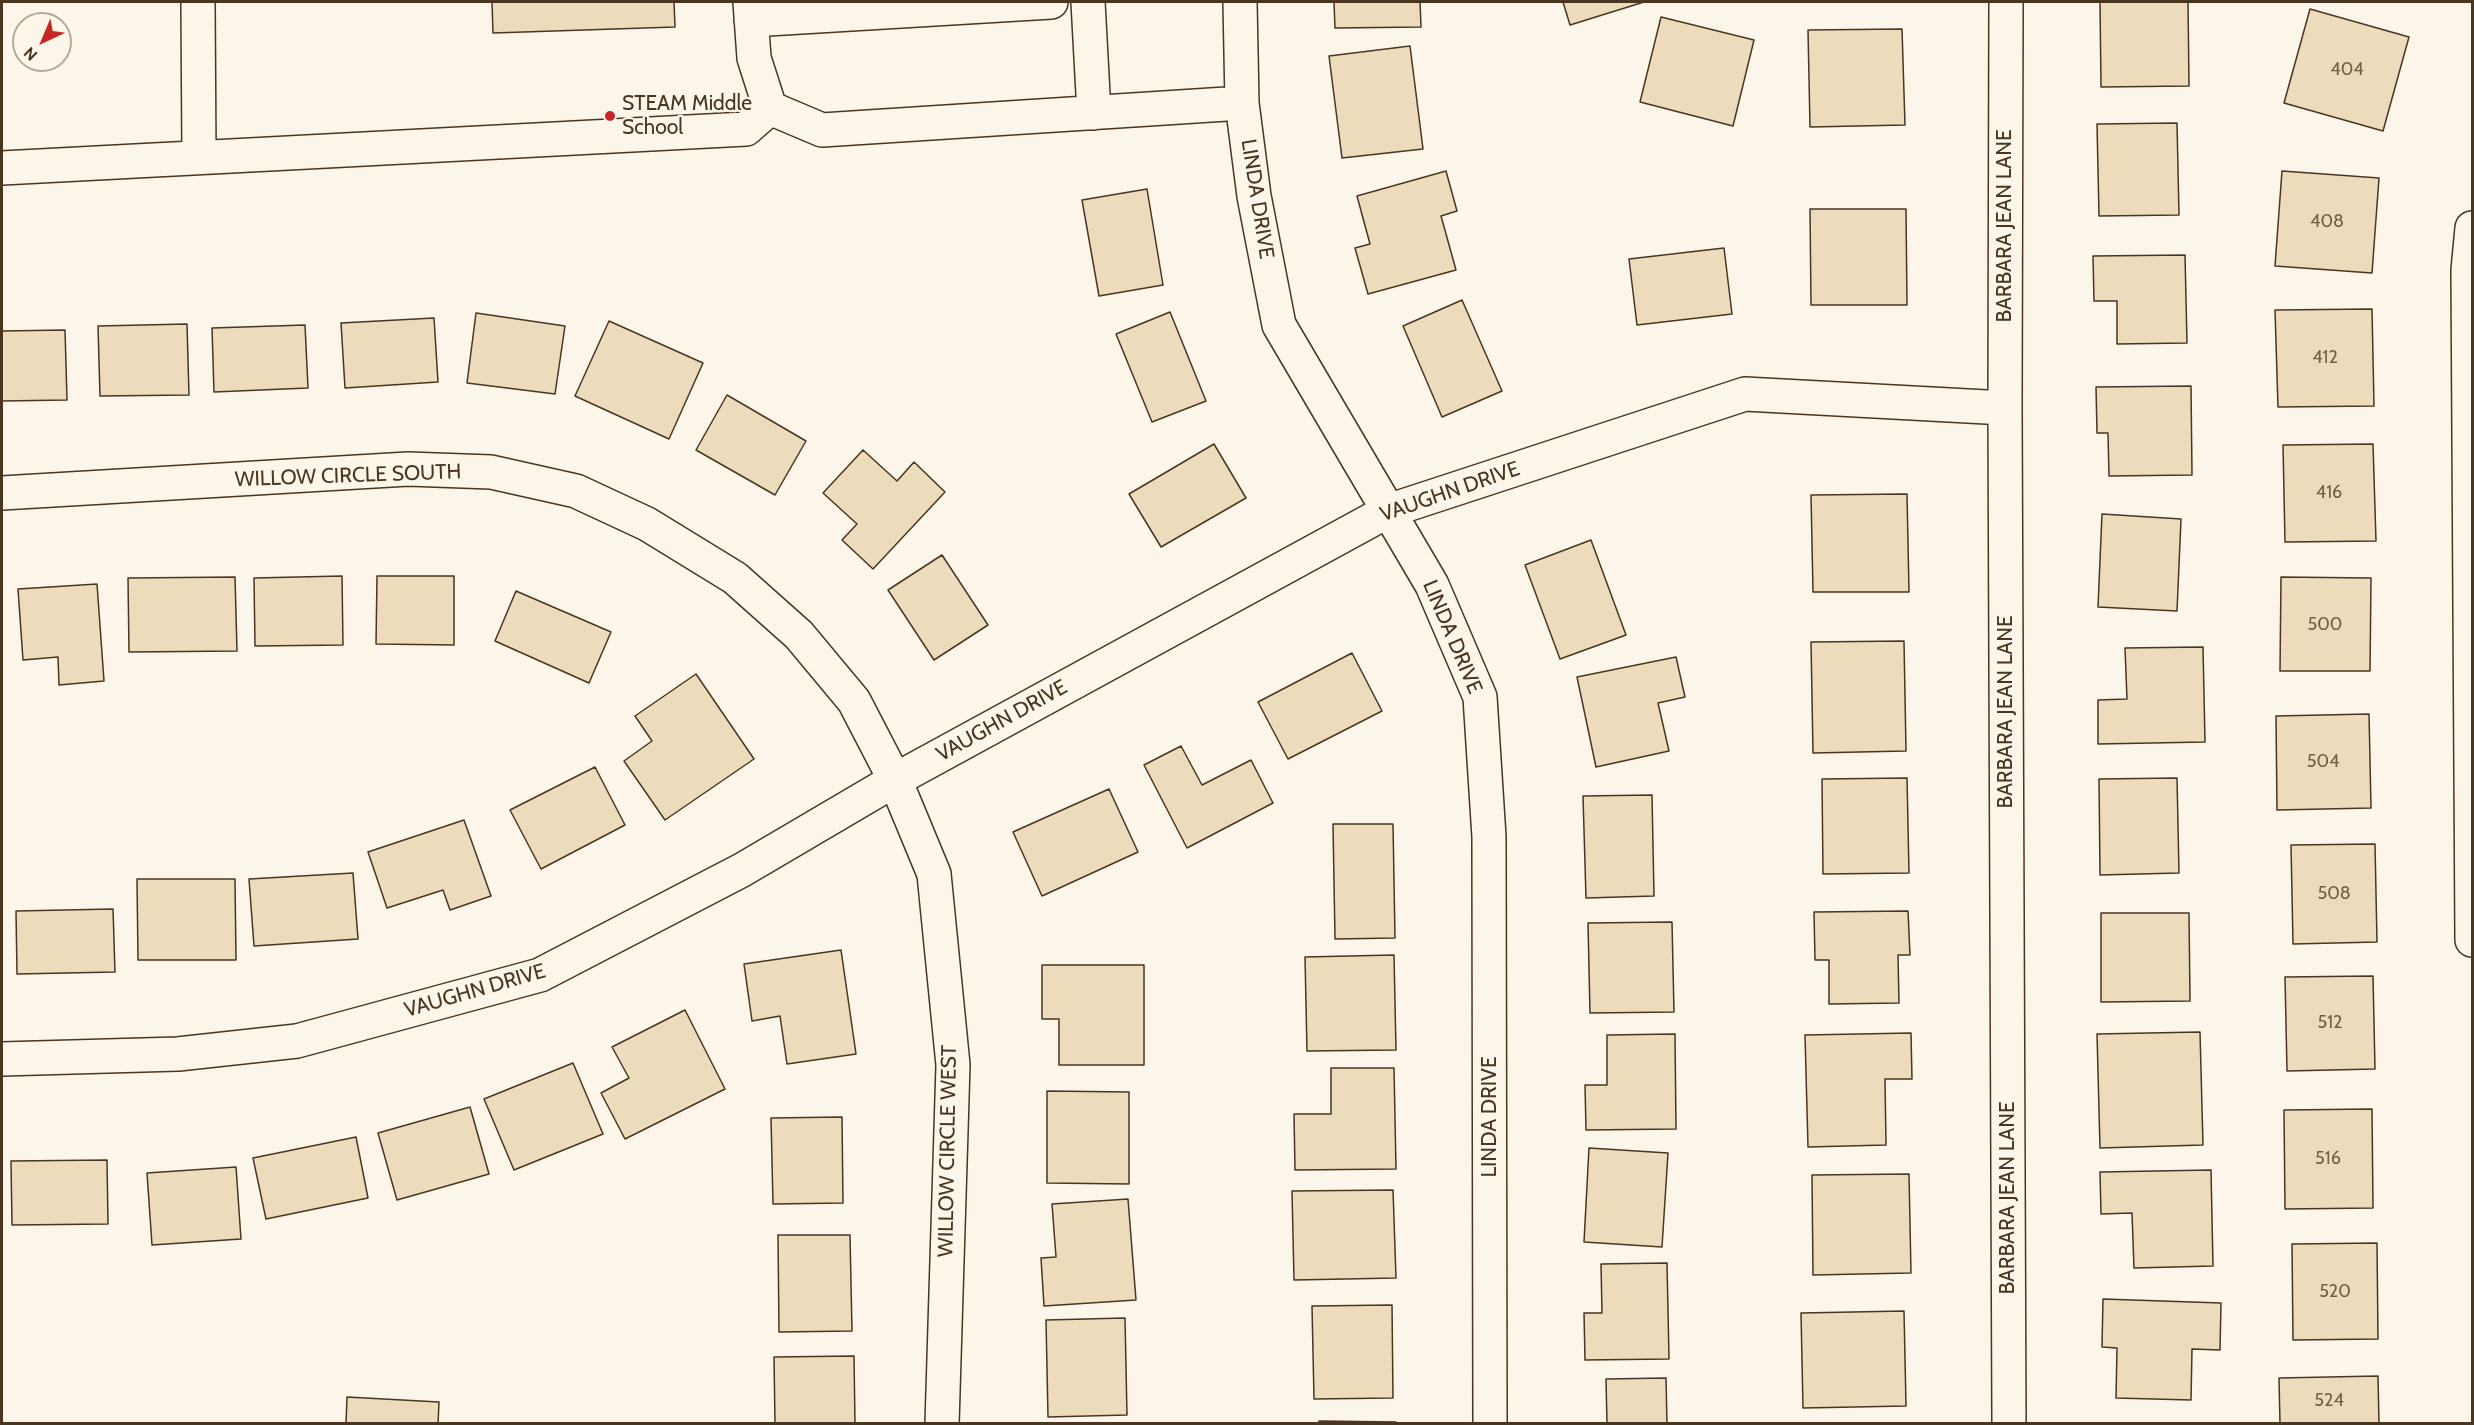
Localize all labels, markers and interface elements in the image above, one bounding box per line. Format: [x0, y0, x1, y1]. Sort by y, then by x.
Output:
north arrow [12, 12, 72, 72]
text: N [20, 43, 41, 65]
house number: 404 [2330, 59, 2364, 81]
place label: STEAM Middle School [622, 91, 752, 141]
marker: STEAM Middle School [603, 109, 617, 123]
street label: BARBARA JEAN LANE [1992, 129, 2018, 323]
street label: LINDA DRIVE [1235, 137, 1279, 261]
house number: 408 [2310, 211, 2344, 233]
house number: 412 [2312, 347, 2338, 369]
street label: VAUGHN DRIVE [1377, 456, 1523, 528]
street label: WILLOW CIRCLE SOUTH [234, 459, 462, 493]
house number: 416 [2316, 482, 2342, 504]
street label: LINDA DRIVE [1417, 576, 1487, 698]
house number: 500 [2308, 614, 2342, 636]
street label: BARBARA JEAN LANE [1993, 615, 2019, 809]
street label: VAUGHN DRIVE [932, 675, 1072, 767]
house number: 504 [2307, 751, 2339, 773]
house number: 508 [2317, 883, 2351, 905]
street label: VAUGHN DRIVE [401, 959, 549, 1023]
house number: 512 [2317, 1012, 2343, 1034]
street label: WILLOW CIRCLE WEST [934, 1045, 962, 1257]
street label: LINDA DRIVE [1477, 1056, 1503, 1178]
street label: BARBARA JEAN LANE [1995, 1101, 2021, 1295]
house number: 516 [2315, 1148, 2341, 1170]
house number: 520 [2319, 1281, 2351, 1303]
house number: 524 [2314, 1390, 2344, 1412]

